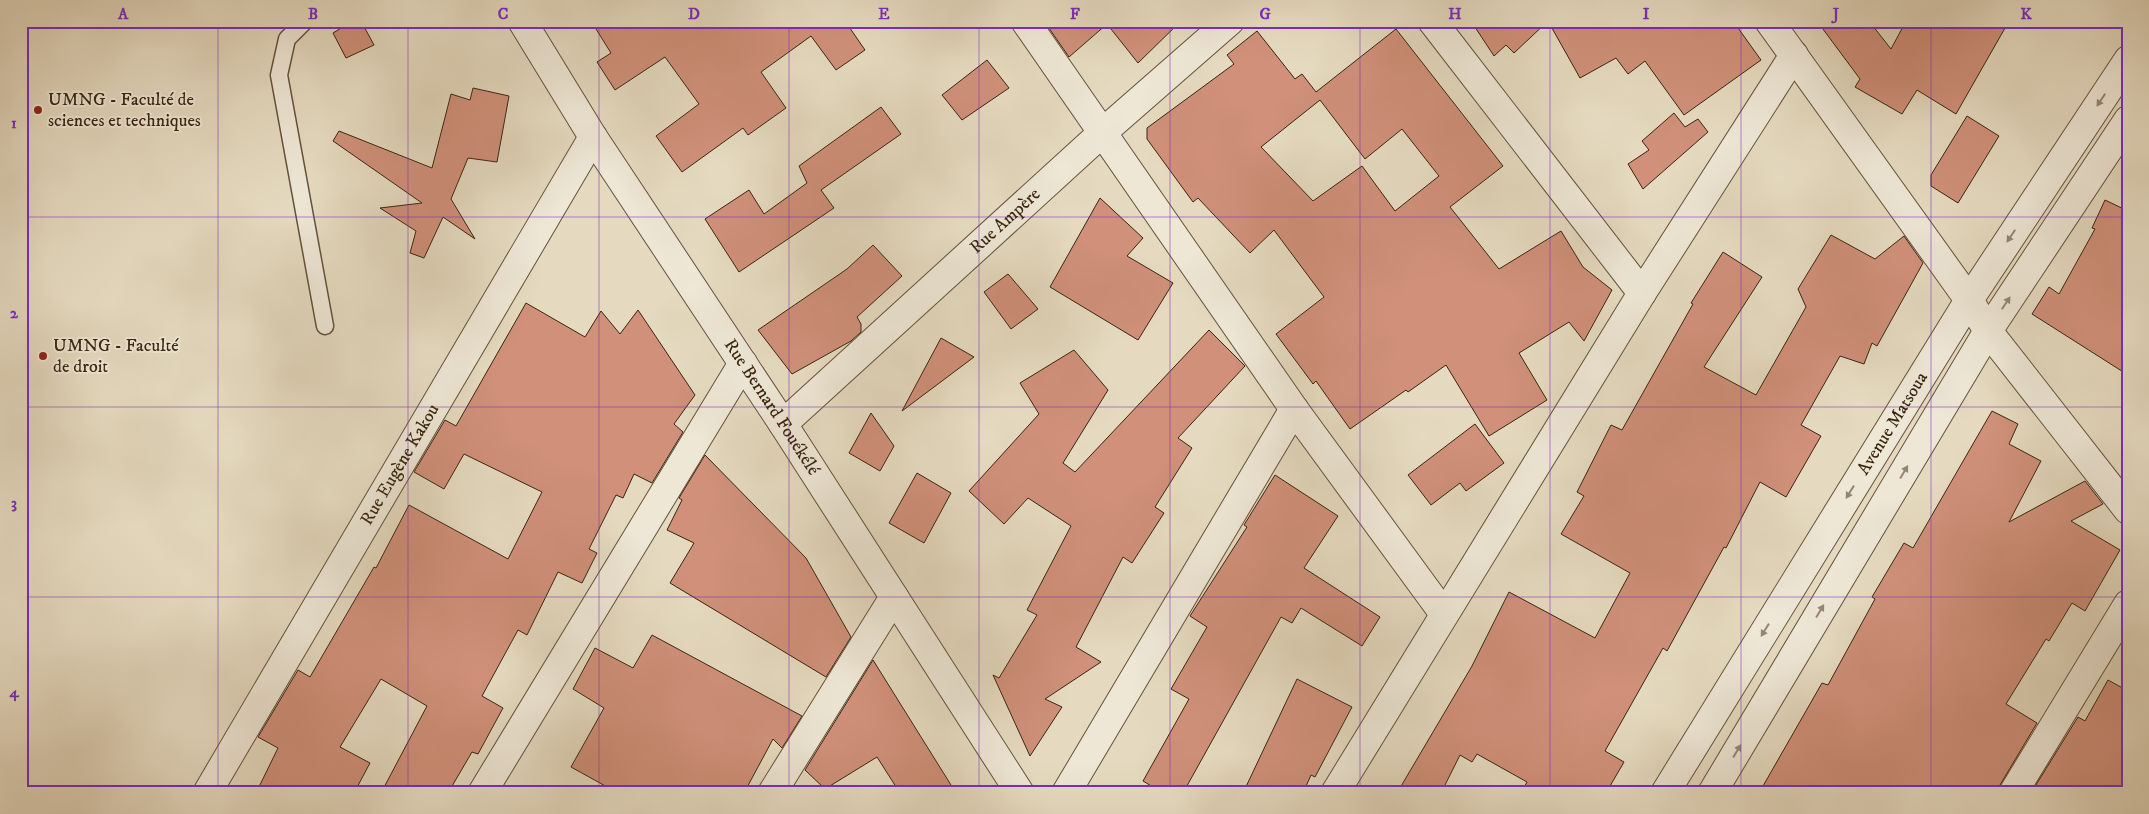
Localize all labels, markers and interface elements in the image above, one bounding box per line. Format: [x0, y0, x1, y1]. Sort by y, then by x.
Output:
text: A [117, 4, 129, 24]
text: B [308, 4, 318, 24]
text: C [498, 4, 508, 24]
text: D [688, 4, 700, 24]
text: E [878, 4, 890, 24]
text: F [1070, 4, 1080, 24]
text: G [1259, 4, 1271, 24]
text: H [1448, 4, 1462, 24]
text: I [1643, 4, 1650, 24]
text: J [1831, 4, 1840, 24]
text: K [2020, 4, 2032, 24]
place label: UMNG - Faculté de sciences et techniques [48, 89, 201, 132]
one-way arrow [2096, 93, 2106, 107]
marker: UMNG - Faculté de sciences et techniques [32, 104, 44, 116]
text: 1 [11, 113, 17, 133]
street label: Rue Ampère [966, 183, 1045, 259]
one-way arrow [2006, 229, 2016, 242]
one-way arrow [2001, 296, 2011, 310]
text: 2 [10, 303, 19, 323]
place label: UMNG - Faculté de droit [53, 335, 179, 378]
street label: Rue Bernard Fouékélé [719, 335, 824, 480]
marker: UMNG - Faculté de droit [37, 350, 49, 362]
street label: Avenue Matsoua [1853, 368, 1933, 479]
street label: Rue Eugène Kakou [356, 400, 445, 529]
one-way arrow [1899, 465, 1908, 478]
one-way arrow [1846, 485, 1855, 498]
text: 3 [11, 493, 17, 513]
one-way arrow [1816, 605, 1825, 618]
one-way arrow [1760, 624, 1770, 637]
text: 4 [8, 682, 19, 702]
one-way arrow [1732, 744, 1741, 757]

